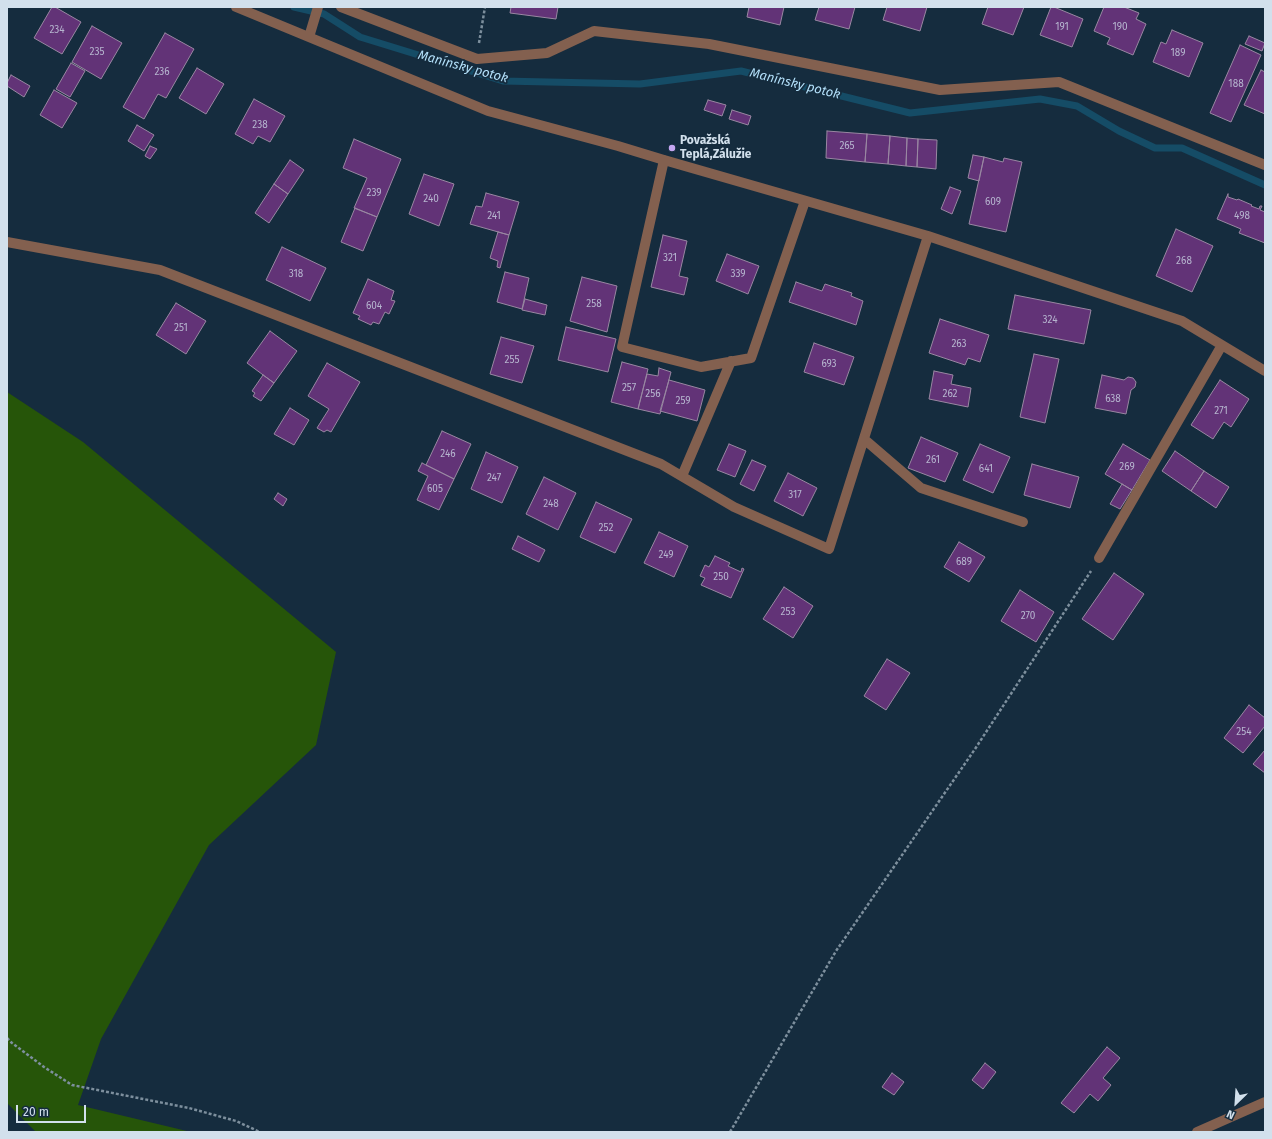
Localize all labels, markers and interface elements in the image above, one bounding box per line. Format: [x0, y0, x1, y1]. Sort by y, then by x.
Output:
house number: 191 [1055, 21, 1069, 33]
house number: 190 [1112, 21, 1128, 33]
house number: 234 [49, 24, 65, 36]
house number: 235 [90, 46, 104, 58]
water label: Manínsky potok [416, 47, 510, 87]
house number: 189 [1171, 47, 1185, 59]
water label: Manínsky potok [748, 65, 842, 103]
house number: 236 [154, 66, 170, 78]
house number: 188 [1228, 78, 1244, 90]
house number: 238 [252, 119, 268, 131]
place label: Považská Teplá,Zálužie [680, 134, 751, 162]
house number: 265 [839, 140, 855, 152]
marker: Považská Teplá,Zálužie [667, 143, 677, 153]
house number: 239 [366, 187, 382, 199]
house number: 240 [423, 193, 439, 205]
house number: 609 [985, 196, 1001, 208]
house number: 241 [487, 210, 501, 222]
house number: 498 [1234, 210, 1250, 222]
house number: 321 [663, 252, 677, 264]
house number: 268 [1176, 255, 1192, 267]
house number: 318 [289, 268, 303, 280]
house number: 339 [730, 268, 746, 280]
house number: 258 [586, 298, 602, 310]
house number: 604 [366, 300, 382, 312]
house number: 324 [1043, 314, 1057, 326]
house number: 251 [174, 322, 188, 334]
house number: 263 [951, 338, 967, 350]
house number: 255 [505, 354, 519, 366]
house number: 693 [821, 358, 837, 370]
house number: 257 [622, 382, 636, 394]
house number: 256 [645, 388, 661, 400]
house number: 262 [942, 388, 958, 400]
house number: 638 [1105, 393, 1121, 405]
house number: 259 [675, 395, 691, 407]
house number: 271 [1214, 405, 1228, 417]
house number: 246 [440, 448, 456, 460]
house number: 261 [926, 454, 940, 466]
house number: 269 [1119, 461, 1135, 473]
house number: 641 [979, 463, 993, 475]
house number: 247 [487, 472, 501, 484]
house number: 605 [427, 483, 443, 495]
house number: 317 [788, 489, 802, 501]
house number: 248 [543, 498, 559, 510]
house number: 252 [599, 522, 613, 534]
house number: 249 [658, 549, 674, 561]
house number: 689 [956, 556, 972, 568]
house number: 250 [713, 571, 729, 583]
house number: 253 [781, 606, 795, 618]
house number: 270 [1021, 610, 1035, 622]
house number: 254 [1236, 726, 1252, 738]
north arrow [1216, 1083, 1256, 1123]
scale bar [18, 1097, 88, 1123]
text: 20 m [23, 1105, 49, 1119]
text: N [1225, 1107, 1237, 1122]

